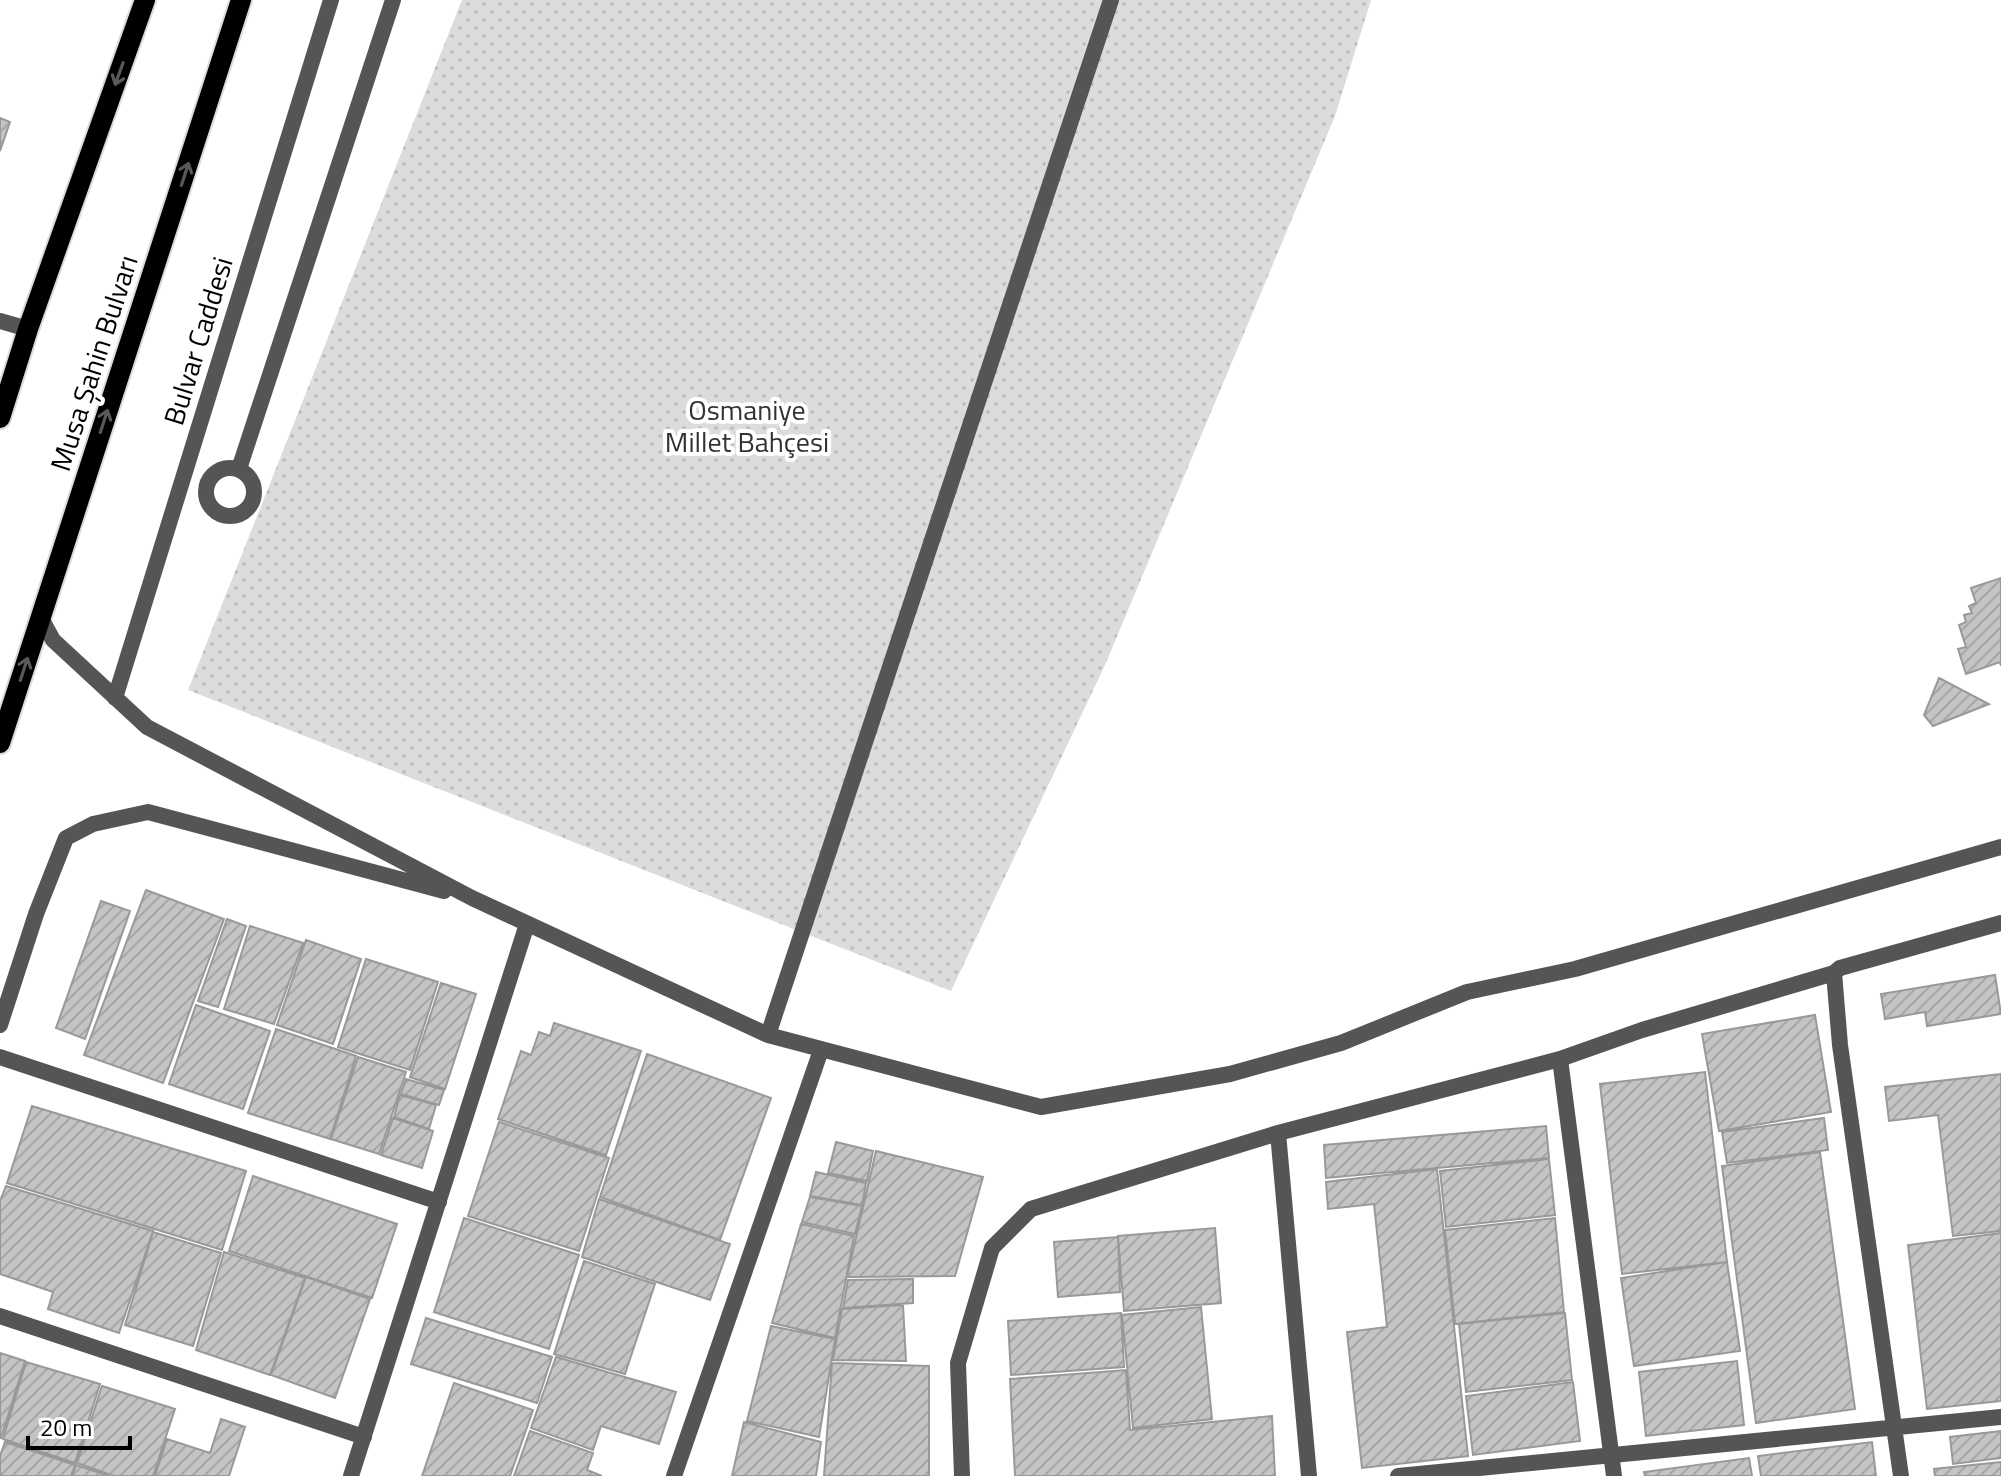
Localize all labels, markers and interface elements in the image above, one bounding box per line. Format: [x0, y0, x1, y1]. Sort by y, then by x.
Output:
one-way arrow [110, 61, 125, 86]
one-way arrow [178, 162, 193, 187]
street label: Musa Şahin Bulvarı [38, 249, 149, 476]
street label: Bulvar Caddesi [152, 251, 244, 430]
park label: Osmaniye Millet Bahçesi [665, 388, 829, 463]
one-way arrow [98, 409, 113, 434]
one-way arrow [17, 656, 32, 682]
scale bar [28, 1400, 130, 1450]
text: 20 m [40, 1409, 92, 1445]

